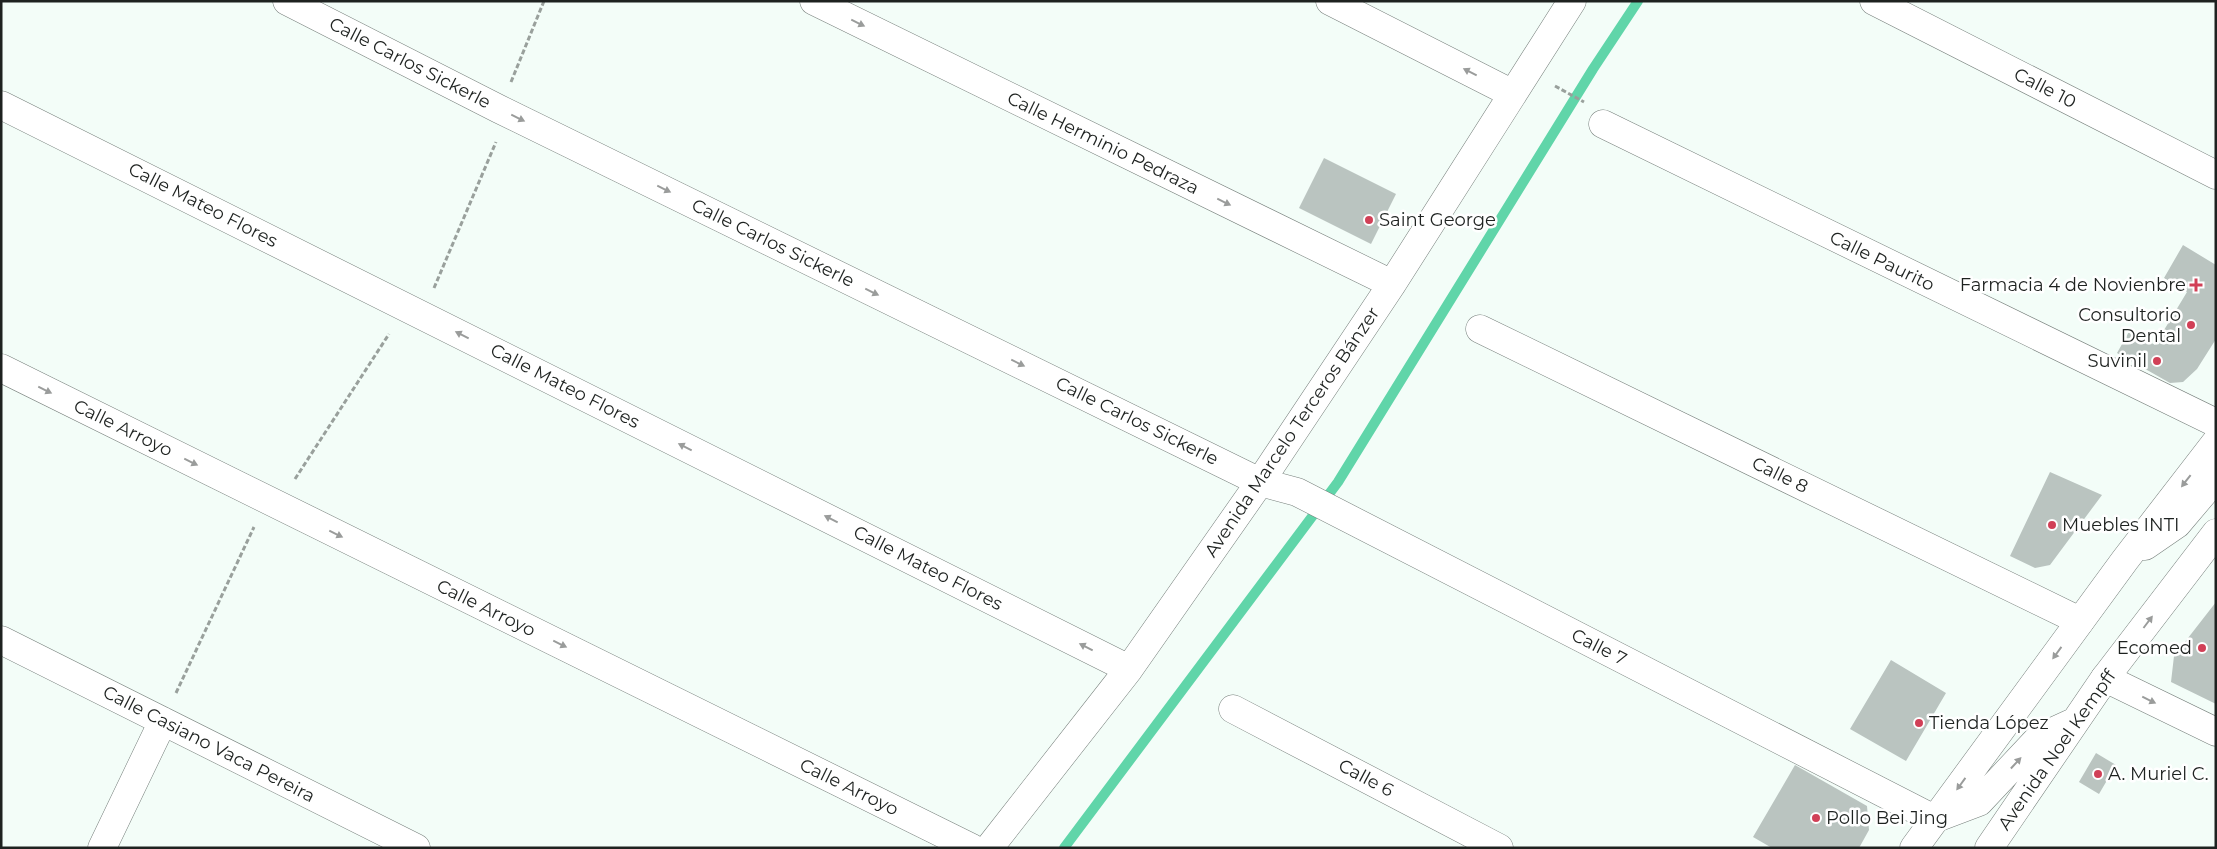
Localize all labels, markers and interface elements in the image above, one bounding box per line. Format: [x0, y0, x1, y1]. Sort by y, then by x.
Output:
street label: Calle Carlos Sickerle [326, 13, 495, 113]
one-way arrow [851, 19, 865, 27]
street label: Calle 10 [2010, 63, 2080, 113]
one-way arrow [1463, 68, 1477, 76]
street label: Calle Herminio Pedraza [1003, 87, 1203, 199]
one-way arrow [511, 114, 525, 122]
street label: Calle Mateo Flores [125, 158, 281, 252]
one-way arrow [657, 186, 671, 194]
street label: Calle Carlos Sickerle [688, 194, 858, 292]
one-way arrow [1217, 198, 1231, 206]
place label: Saint George [1379, 209, 1496, 231]
marker: Saint George [1363, 214, 1375, 226]
street label: Calle Paurito [1826, 226, 1938, 296]
place label: Farmacia 4 de Novienbre [1960, 274, 2186, 296]
marker: Farmacia 4 de Novienbre [2190, 279, 2202, 291]
one-way arrow [865, 288, 880, 296]
street label: Avenida Marcelo Terceros Bánzer [1200, 303, 1384, 561]
place label: Consultorio Dental [2078, 304, 2181, 347]
marker: Consultorio Dental [2185, 319, 2197, 331]
one-way arrow [455, 331, 469, 339]
street label: Calle Mateo Flores [487, 339, 643, 433]
place label: Suvinil [2087, 350, 2147, 372]
marker: Suvinil [2151, 355, 2163, 367]
one-way arrow [1011, 359, 1025, 367]
street label: Calle Carlos Sickerle [1052, 372, 1222, 470]
one-way arrow [38, 386, 52, 394]
street label: Calle Arroyo [70, 395, 176, 461]
one-way arrow [678, 442, 693, 451]
street label: Calle 8 [1748, 452, 1812, 498]
one-way arrow [183, 457, 198, 466]
one-way arrow [2181, 474, 2191, 488]
place label: Muebles INTI [2062, 514, 2179, 536]
one-way arrow [824, 515, 838, 523]
marker: Muebles INTI [2046, 519, 2058, 531]
street label: Calle Mateo Flores [850, 521, 1006, 615]
one-way arrow [329, 530, 343, 538]
street label: Calle Arroyo [433, 575, 539, 641]
one-way arrow [2143, 615, 2153, 629]
street label: Calle 7 [1568, 624, 1630, 670]
place label: Ecomed [2117, 637, 2192, 659]
one-way arrow [553, 640, 568, 649]
marker: Ecomed [2196, 642, 2208, 654]
one-way arrow [1079, 643, 1093, 651]
one-way arrow [2052, 646, 2062, 660]
street label: Avenida Noel Kempff [1993, 665, 2121, 834]
street label: Calle Casiano Vaca Pereira [99, 681, 319, 807]
one-way arrow [2142, 696, 2156, 704]
place label: Tienda López [1929, 712, 2049, 734]
marker: Tienda López [1913, 717, 1925, 729]
street label: Calle Arroyo [796, 754, 902, 820]
street label: Calle 6 [1335, 754, 1397, 802]
one-way arrow [2010, 757, 2021, 769]
place label: A. Muriel C. [2108, 763, 2209, 785]
marker: A. Muriel C. [2092, 768, 2104, 780]
one-way arrow [1955, 777, 1966, 790]
place label: Pollo Bei Jing [1826, 807, 1948, 829]
marker: Pollo Bei Jing [1810, 812, 1822, 824]

